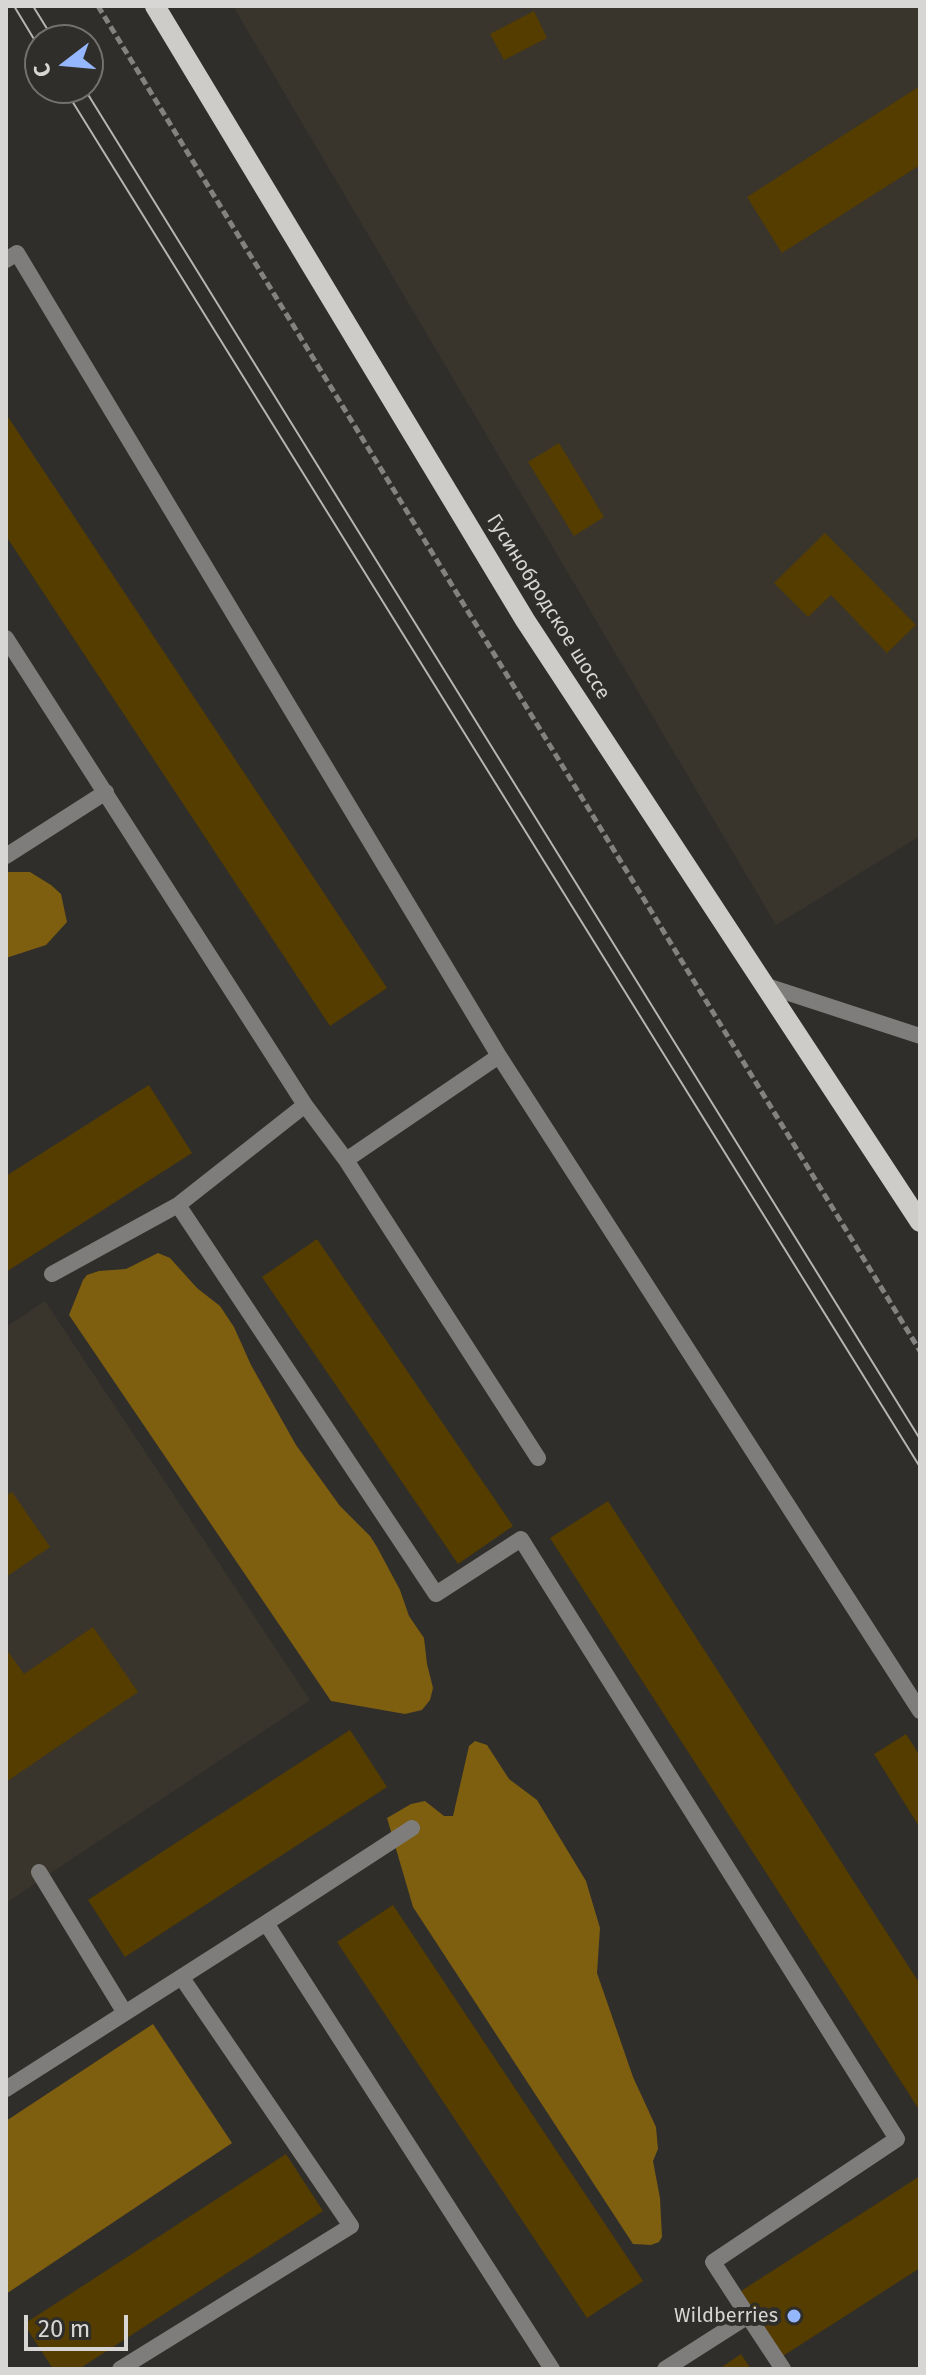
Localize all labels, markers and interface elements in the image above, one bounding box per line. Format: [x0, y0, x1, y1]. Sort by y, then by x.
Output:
north arrow [24, 24, 104, 104]
text: С [28, 60, 57, 80]
street label: Гусинобродское шоссе [481, 510, 615, 704]
scale bar [28, 2299, 132, 2349]
place label: Wildberries [674, 2304, 778, 2328]
marker: Wildberries [785, 2307, 803, 2325]
text: 20 m [38, 2315, 90, 2343]

